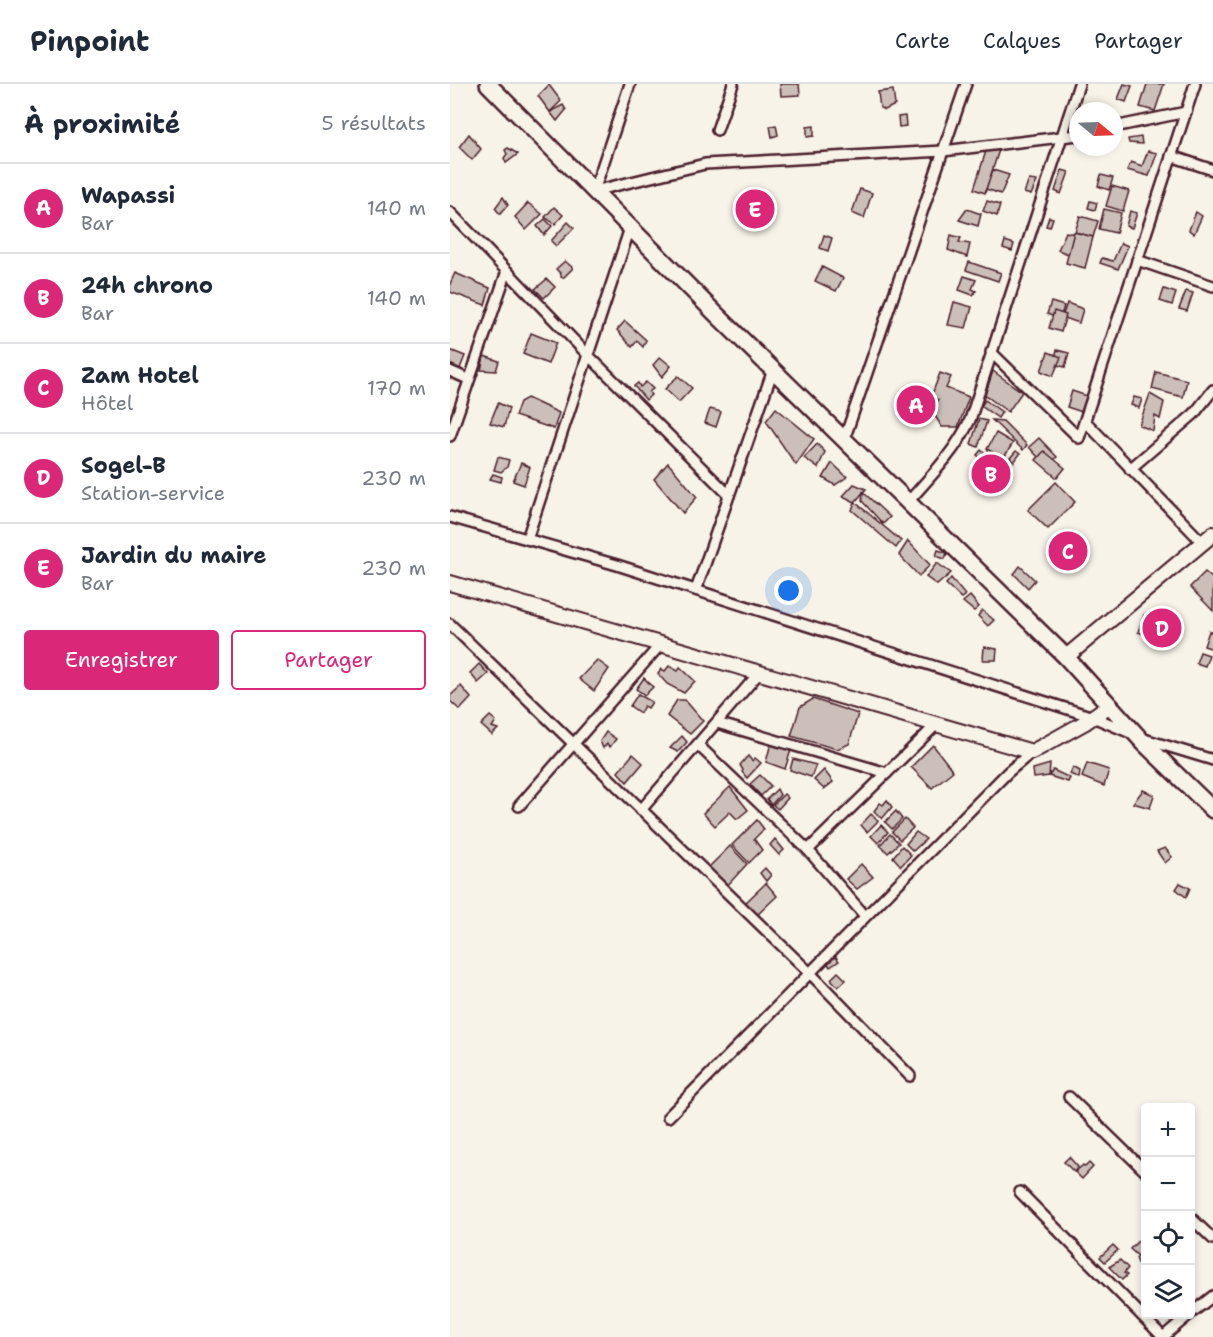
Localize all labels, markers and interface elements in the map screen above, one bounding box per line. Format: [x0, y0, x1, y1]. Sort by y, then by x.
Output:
text: Pinpoint [30, 22, 149, 60]
text: Carte [895, 27, 950, 55]
text: Calques [983, 27, 1061, 55]
text: Partager [1094, 27, 1183, 55]
north arrow [1069, 102, 1123, 156]
text: À proximité [24, 106, 180, 141]
text: 5 résultats [321, 110, 426, 136]
text: Wapassi [81, 181, 175, 210]
pin: E [736, 186, 774, 232]
text: A [36, 195, 51, 221]
text: 140 m [367, 195, 426, 221]
text: Bar [81, 210, 114, 236]
text: 24h chrono [81, 271, 213, 300]
text: B [37, 285, 50, 311]
text: 140 m [367, 285, 426, 311]
text: Bar [81, 300, 114, 326]
text: Zam Hotel [81, 361, 199, 390]
text: C [37, 375, 50, 401]
text: 170 m [367, 375, 426, 401]
pin: A [896, 382, 936, 428]
text: Hôtel [81, 390, 133, 416]
text: Sogel-B [81, 451, 166, 480]
pin: B [972, 452, 1010, 496]
text: D [36, 465, 51, 491]
text: 230 m [361, 465, 426, 491]
text: Station-service [81, 480, 225, 506]
pin: C [1048, 528, 1088, 574]
text: Jardin du maire [81, 541, 266, 570]
text: E [37, 555, 50, 581]
text: 230 m [361, 555, 426, 581]
text: Bar [81, 570, 114, 596]
your location [774, 576, 803, 605]
pin: D [1142, 606, 1182, 650]
button: Enregistrer [24, 630, 219, 690]
button: Partager [231, 630, 426, 690]
map controls [1141, 1103, 1195, 1319]
button: + [1141, 1103, 1195, 1157]
button: − [1141, 1157, 1195, 1211]
button: locate [1141, 1211, 1195, 1265]
button: layers [1141, 1265, 1195, 1319]

